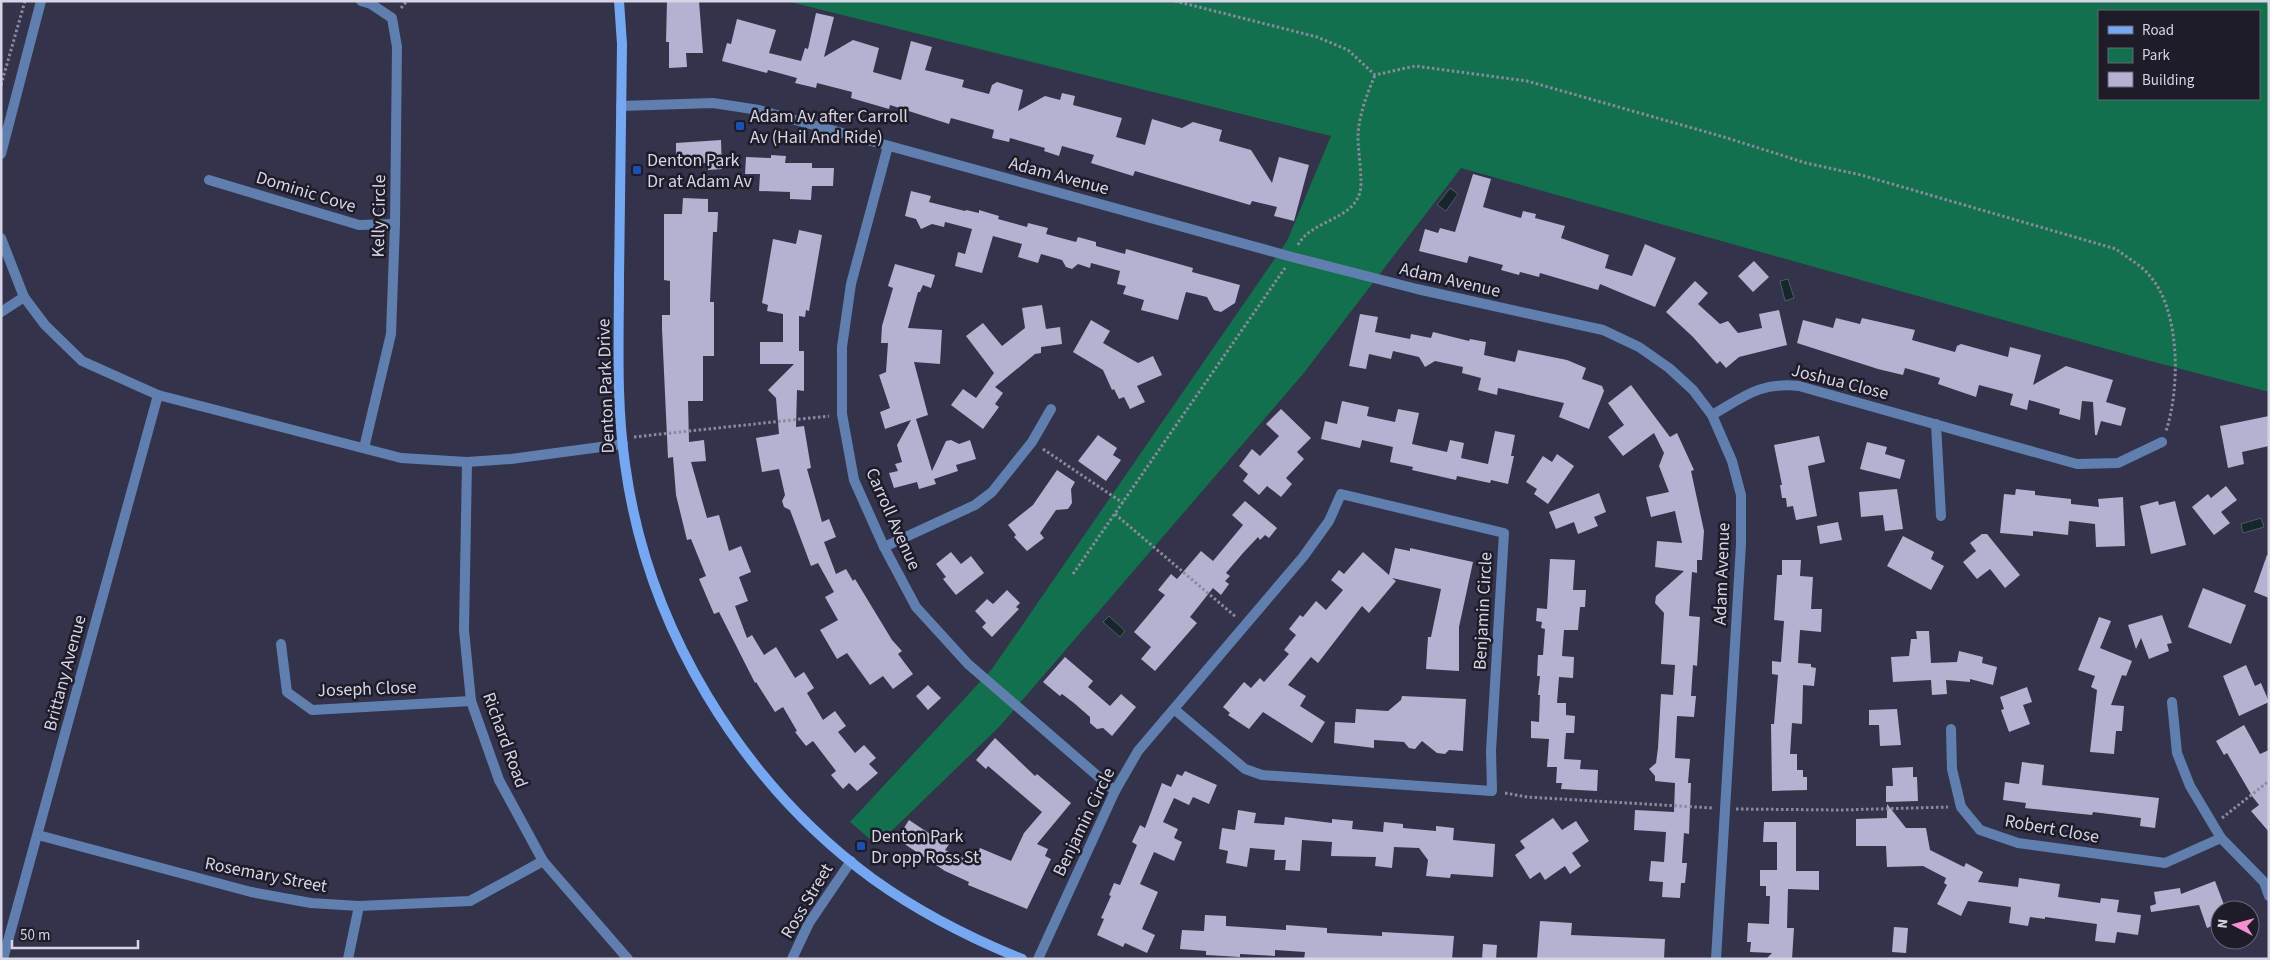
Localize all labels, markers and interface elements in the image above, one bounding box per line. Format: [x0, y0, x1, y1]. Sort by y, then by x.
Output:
legend [2098, 10, 2260, 100]
text: Road [2142, 20, 2174, 41]
text: Park [2142, 45, 2171, 66]
text: Building [2142, 70, 2195, 91]
place label: Adam Av after Carroll Av (Hail And Ride) [750, 104, 908, 150]
marker: Adam Av after Carroll Av (Hail And Ride) [734, 120, 746, 132]
place label: Denton Park Dr at Adam Av [647, 148, 752, 194]
street label: Adam Avenue [1006, 151, 1112, 201]
marker: Denton Park Dr at Adam Av [631, 164, 643, 176]
street label: Dominic Cove [253, 165, 359, 219]
street label: Kelly Circle [366, 174, 392, 258]
street label: Adam Avenue [1397, 256, 1503, 304]
street label: Denton Park Drive [591, 318, 621, 454]
street label: Joshua Close [1789, 358, 1891, 406]
street label: Carroll Avenue [859, 464, 927, 574]
street label: Adam Avenue [1708, 522, 1736, 626]
street label: Benjamin Circle [1467, 551, 1499, 671]
street label: Brittany Avenue [38, 612, 93, 734]
street label: Joseph Close [317, 675, 417, 703]
street label: Richard Road [476, 689, 534, 791]
street label: Benjamin Circle [1047, 763, 1121, 881]
street label: Robert Close [2003, 808, 2101, 850]
place label: Denton Park Dr opp Ross St [871, 824, 979, 870]
marker: Denton Park Dr opp Ross St [855, 840, 867, 852]
street label: Rosemary Street [203, 851, 329, 899]
street label: Ross Street [775, 859, 839, 943]
north arrow [2210, 900, 2260, 950]
scale bar [12, 918, 139, 950]
text: N [2213, 918, 2233, 929]
text: 50 m [20, 925, 50, 946]

